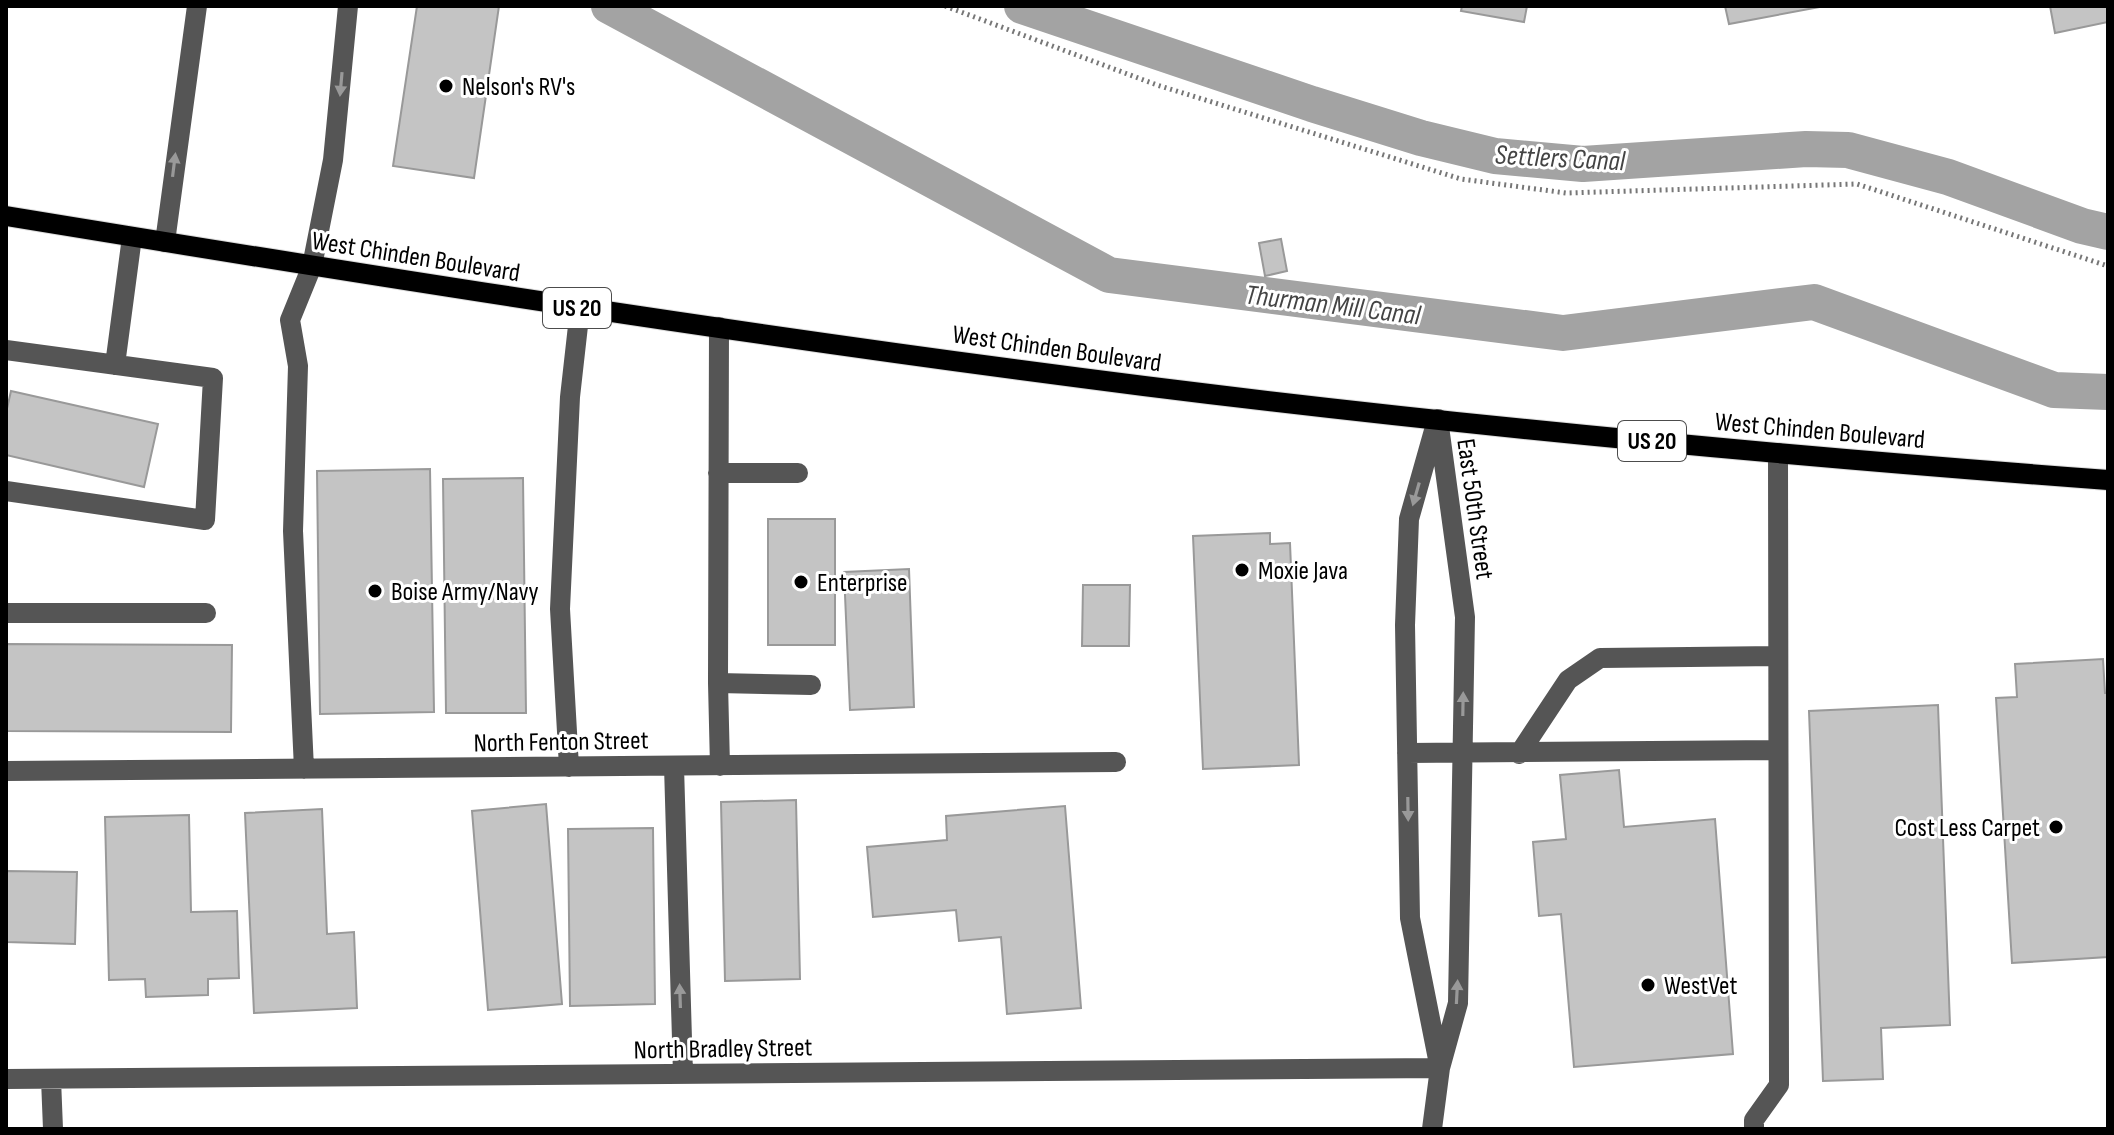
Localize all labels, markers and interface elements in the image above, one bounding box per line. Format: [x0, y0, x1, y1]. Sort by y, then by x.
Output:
one-way arrow [334, 72, 347, 97]
place label: Nelson's RV's [462, 72, 575, 103]
marker: Nelson's RV's [437, 77, 455, 95]
water label: Settlers Canal [1494, 139, 1627, 178]
one-way arrow [168, 152, 181, 177]
street label: West Chinden Boulevard [309, 226, 522, 289]
water label: Thurman Mill Canal [1244, 278, 1423, 333]
road number: US 20 [543, 288, 611, 328]
street label: West Chinden Boulevard [950, 319, 1163, 379]
street label: West Chinden Boulevard [1714, 407, 1926, 456]
road number: US 20 [1618, 421, 1686, 461]
street label: East 50th Street [1449, 437, 1500, 582]
one-way arrow [1410, 482, 1422, 507]
place label: Moxie Java [1258, 556, 1348, 587]
marker: Moxie Java [1233, 561, 1251, 579]
place label: Enterprise [817, 568, 908, 599]
marker: Enterprise [792, 573, 810, 591]
place label: Boise Army/Navy [391, 577, 539, 608]
marker: Boise Army/Navy [366, 582, 384, 600]
one-way arrow [1457, 691, 1469, 716]
street label: North Fenton Street [473, 725, 649, 760]
one-way arrow [1402, 797, 1414, 822]
place label: Cost Less Carpet [1894, 813, 2040, 844]
marker: Cost Less Carpet [2047, 818, 2065, 836]
place label: WestVet [1664, 971, 1737, 1002]
marker: WestVet [1639, 976, 1657, 994]
one-way arrow [1451, 979, 1464, 1004]
one-way arrow [674, 983, 687, 1008]
street label: North Bradley Street [633, 1032, 813, 1067]

